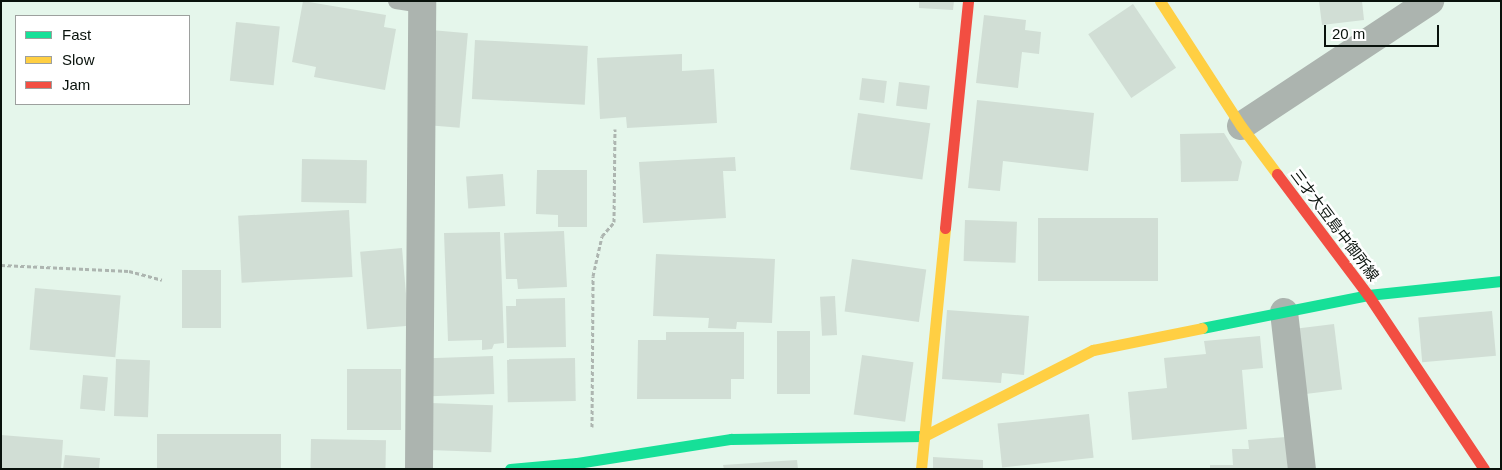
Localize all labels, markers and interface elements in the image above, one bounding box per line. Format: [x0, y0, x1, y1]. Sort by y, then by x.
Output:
legend [15, 15, 190, 105]
scale bar [1327, 15, 1442, 47]
text: 20 m [1332, 25, 1365, 42]
text: Fast [62, 26, 91, 43]
text: Slow [62, 51, 95, 68]
text: Jam [62, 76, 90, 93]
street label: 三才大豆島中御所線 [1287, 166, 1383, 284]

